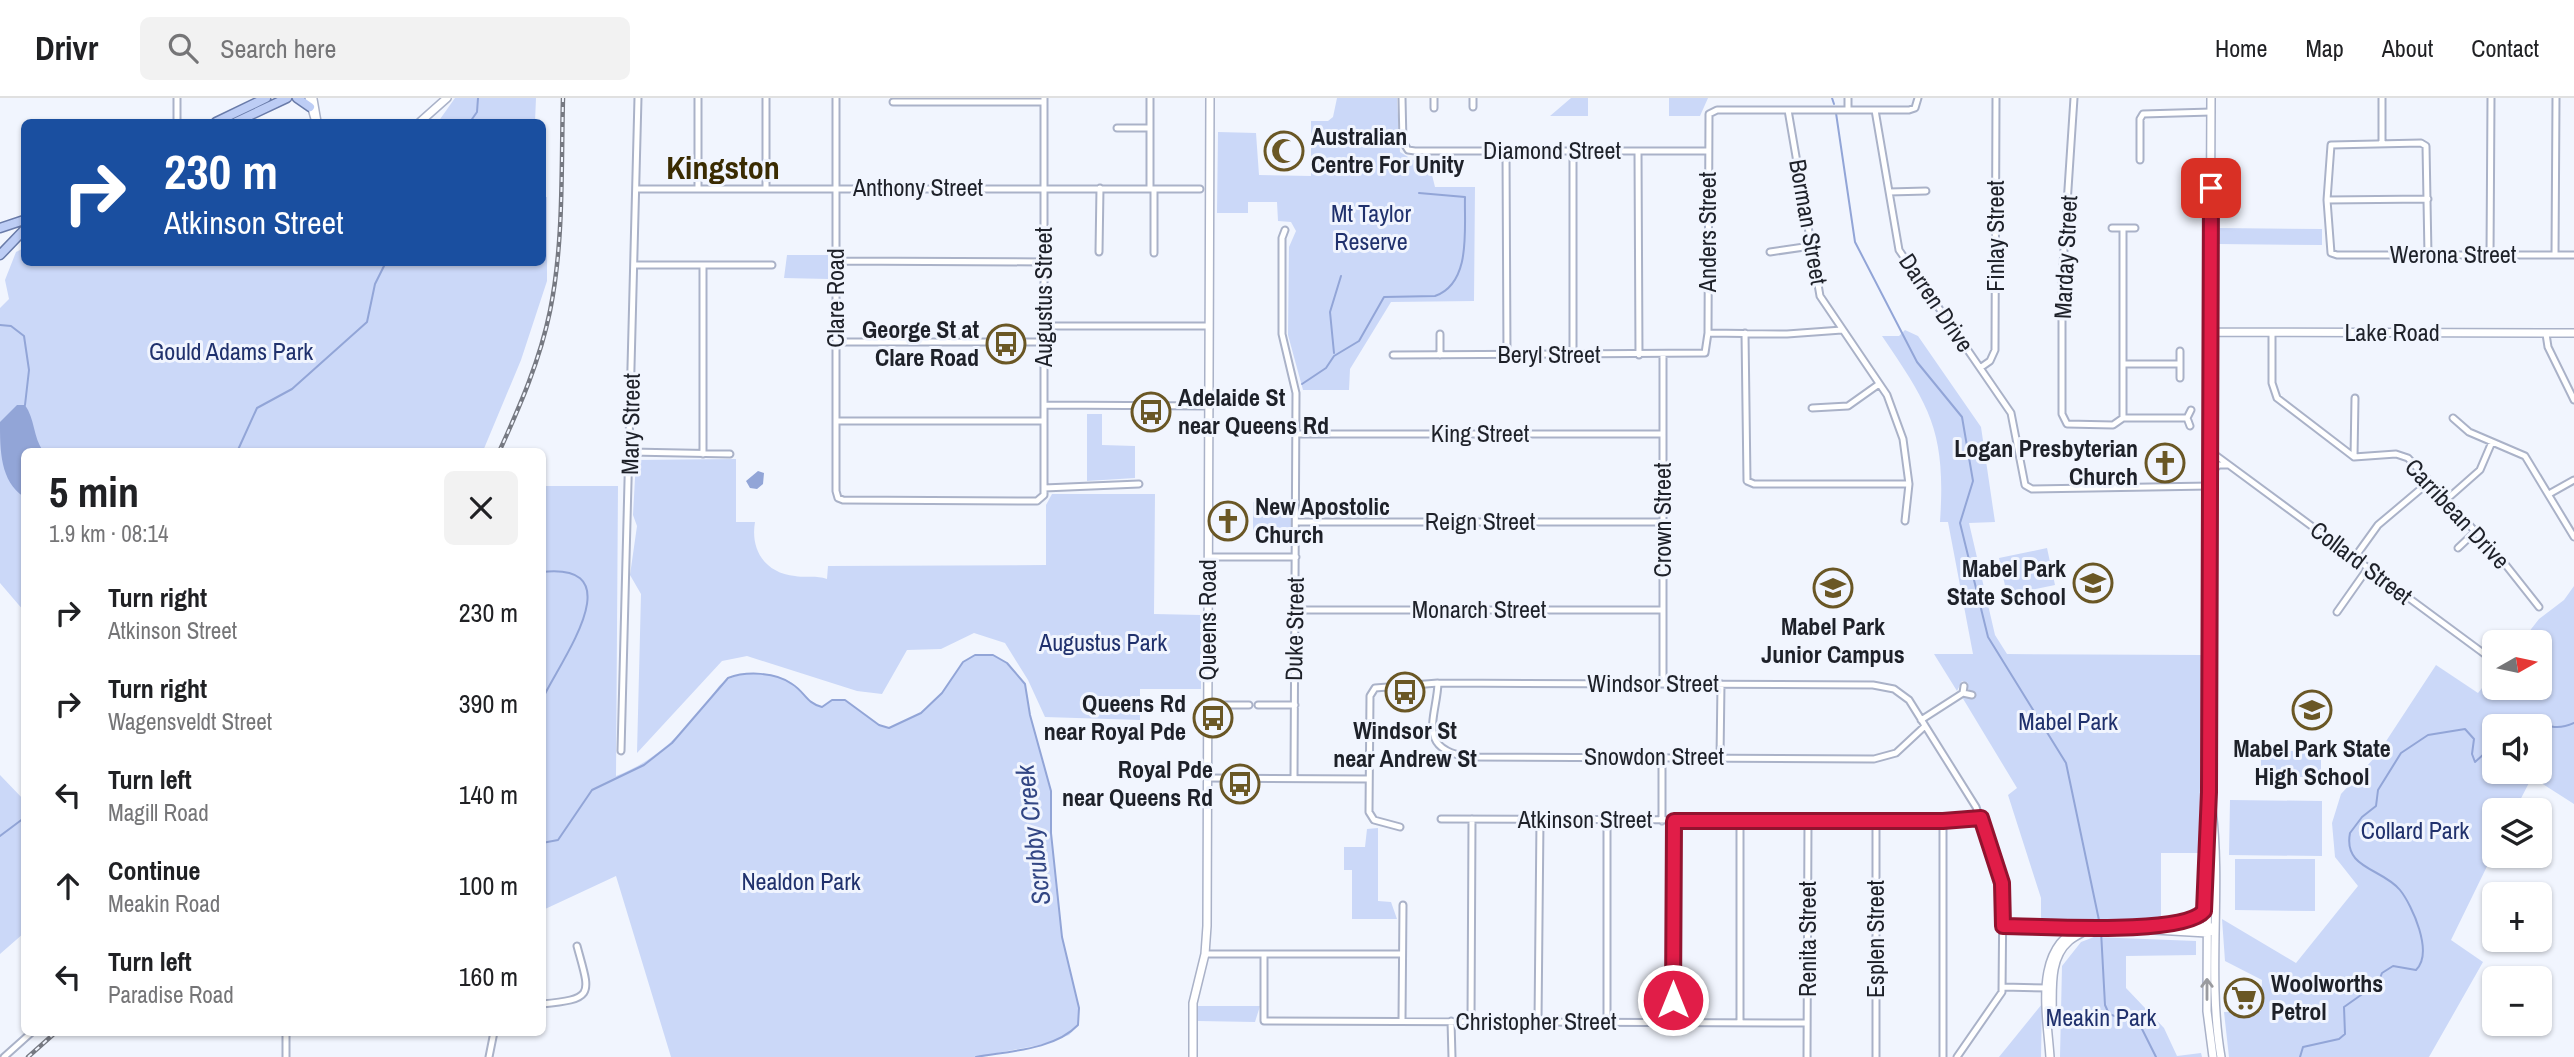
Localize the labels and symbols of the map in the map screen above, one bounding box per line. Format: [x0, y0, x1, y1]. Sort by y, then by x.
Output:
place label: Australian Centre For Unity [1311, 120, 1464, 180]
mosque icon: Australian Centre For Unity [1263, 130, 1305, 172]
street label: Diamond Street [1483, 134, 1621, 166]
district label: Kingston [666, 146, 780, 189]
street label: Borman Street [1782, 157, 1836, 288]
pin [2181, 158, 2241, 218]
street label: Anthony Street [852, 171, 984, 203]
street label: Anders Street [1691, 171, 1723, 293]
street label: Finlay Street [1979, 180, 2011, 292]
street label: Marday Street [2046, 194, 2084, 320]
park label: Mt Taylor Reserve [1331, 197, 1411, 257]
street label: Augustus Street [1027, 226, 1059, 368]
street label: Werona Street [2390, 238, 2517, 270]
street label: Darren Drive [1892, 247, 1982, 358]
street label: Clare Road [819, 248, 851, 348]
place label: George St at Clare Road [862, 313, 979, 373]
street label: Lake Road [2344, 316, 2440, 348]
bus stop icon: George St at Clare Road [985, 323, 1027, 365]
park label: Gould Adams Park [149, 335, 313, 367]
street label: Beryl Street [1498, 338, 1601, 370]
street label: Mary Street [613, 372, 647, 475]
place label: Adelaide St near Queens Rd [1178, 381, 1329, 441]
bus stop icon: Adelaide St near Queens Rd [1130, 391, 1172, 433]
street label: King Street [1431, 417, 1530, 449]
place label: Logan Presbyterian Church [1954, 432, 2138, 492]
church icon: Logan Presbyterian Church [2144, 442, 2186, 484]
street label: Carribean Drive [2398, 451, 2517, 575]
street label: Crown Street [1646, 462, 1678, 577]
place label: New Apostolic Church [1255, 490, 1390, 550]
church icon: New Apostolic Church [1207, 500, 1249, 542]
street label: Reign Street [1425, 505, 1536, 537]
street label: Collard Street [2304, 513, 2420, 611]
place label: Mabel Park State School [1947, 552, 2066, 612]
street label: Queens Road [1191, 559, 1223, 681]
school or university icon: Mabel Park State School [2072, 562, 2114, 604]
school or university icon: Mabel Park Junior Campus [1812, 567, 1854, 609]
street label: Duke Street [1277, 576, 1311, 681]
street label: Monarch Street [1412, 593, 1547, 625]
place label: Mabel Park Junior Campus [1761, 610, 1905, 670]
park label: Augustus Park [1038, 626, 1167, 658]
north arrow [2482, 630, 2552, 700]
street label: Windsor Street [1587, 667, 1719, 699]
bus stop icon: Windsor St near Andrew St [1384, 671, 1426, 713]
place label: Queens Rd near Royal Pde [1044, 687, 1186, 747]
school or university icon: Mabel Park State High School [2291, 689, 2333, 731]
bus stop icon: Queens Rd near Royal Pde [1192, 697, 1234, 739]
park label: Mabel Park [2018, 705, 2118, 737]
place label: Windsor St near Andrew St [1333, 714, 1477, 774]
place label: Mabel Park State High School [2233, 732, 2391, 792]
street label: Snowdon Street [1584, 740, 1725, 772]
place label: Royal Pde near Queens Rd [1062, 753, 1213, 813]
water label: Scrubby Creek [1006, 762, 1058, 907]
bus stop icon: Royal Pde near Queens Rd [1219, 763, 1261, 805]
street label: Atkinson Street [1517, 803, 1653, 835]
park label: Collard Park [2361, 814, 2469, 846]
park label: Nealdon Park [741, 865, 861, 897]
street label: Esplen Street [1859, 879, 1891, 998]
street label: Renita Street [1791, 880, 1823, 997]
position arrow [1636, 963, 1710, 1037]
place label: Woolworths Petrol [2271, 967, 2383, 1027]
supermarket icon: Woolworths Petrol [2223, 977, 2265, 1019]
one-way arrow [2200, 978, 2214, 1001]
park label: Meakin Park [2046, 1001, 2156, 1033]
street label: Christopher Street [1456, 1005, 1617, 1037]

